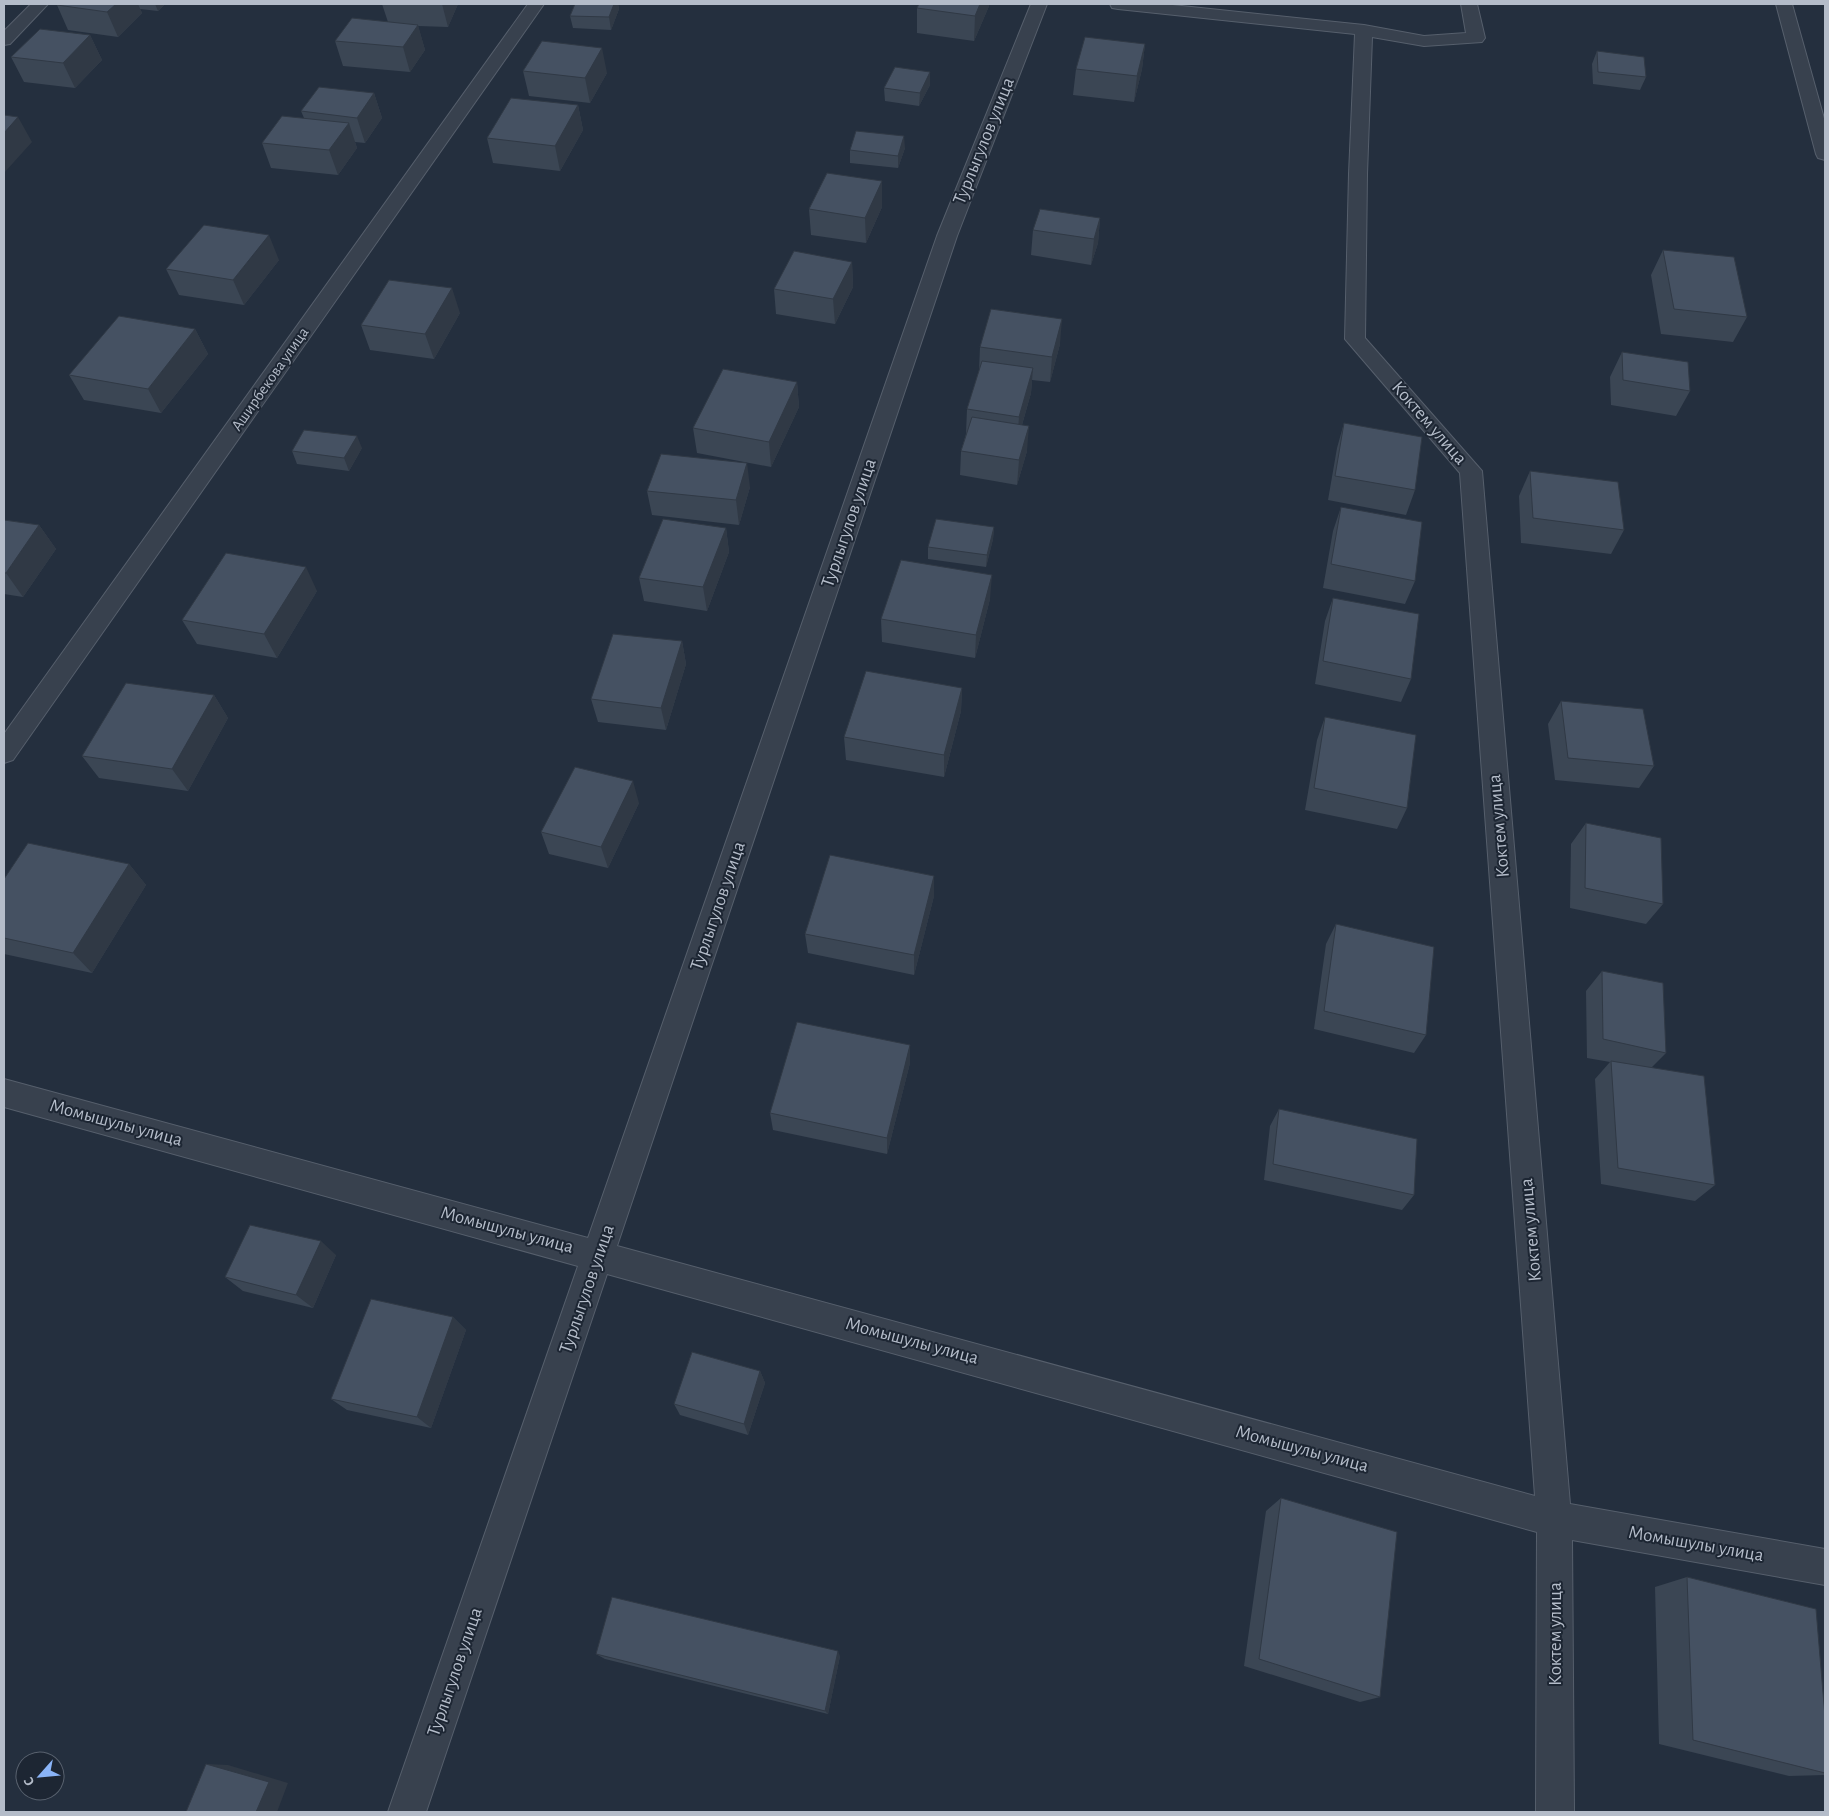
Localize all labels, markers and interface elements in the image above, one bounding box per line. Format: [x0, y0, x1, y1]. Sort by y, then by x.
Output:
street label: Турлыгулов улица [950, 75, 1018, 207]
street label: Аширбекова улица [228, 324, 313, 434]
street label: Коктем улица [1388, 378, 1470, 469]
street label: Турлыгулов улица [818, 456, 880, 590]
street label: Коктем улица [1485, 773, 1513, 879]
street label: Турлыгулов улица [687, 839, 749, 973]
street label: Момышулы улица [47, 1096, 185, 1150]
street label: Коктем улица [1517, 1177, 1545, 1283]
street label: Момышулы улица [438, 1203, 576, 1257]
street label: Турлыгулов улица [556, 1222, 618, 1356]
street label: Момышулы улица [843, 1314, 981, 1368]
street label: Момышулы улица [1233, 1422, 1371, 1476]
street label: Момышулы улица [1627, 1523, 1765, 1565]
street label: Коктем улица [1546, 1582, 1565, 1686]
street label: Турлыгулов улица [424, 1605, 486, 1739]
north arrow [15, 1751, 65, 1801]
text: С [21, 1775, 37, 1788]

